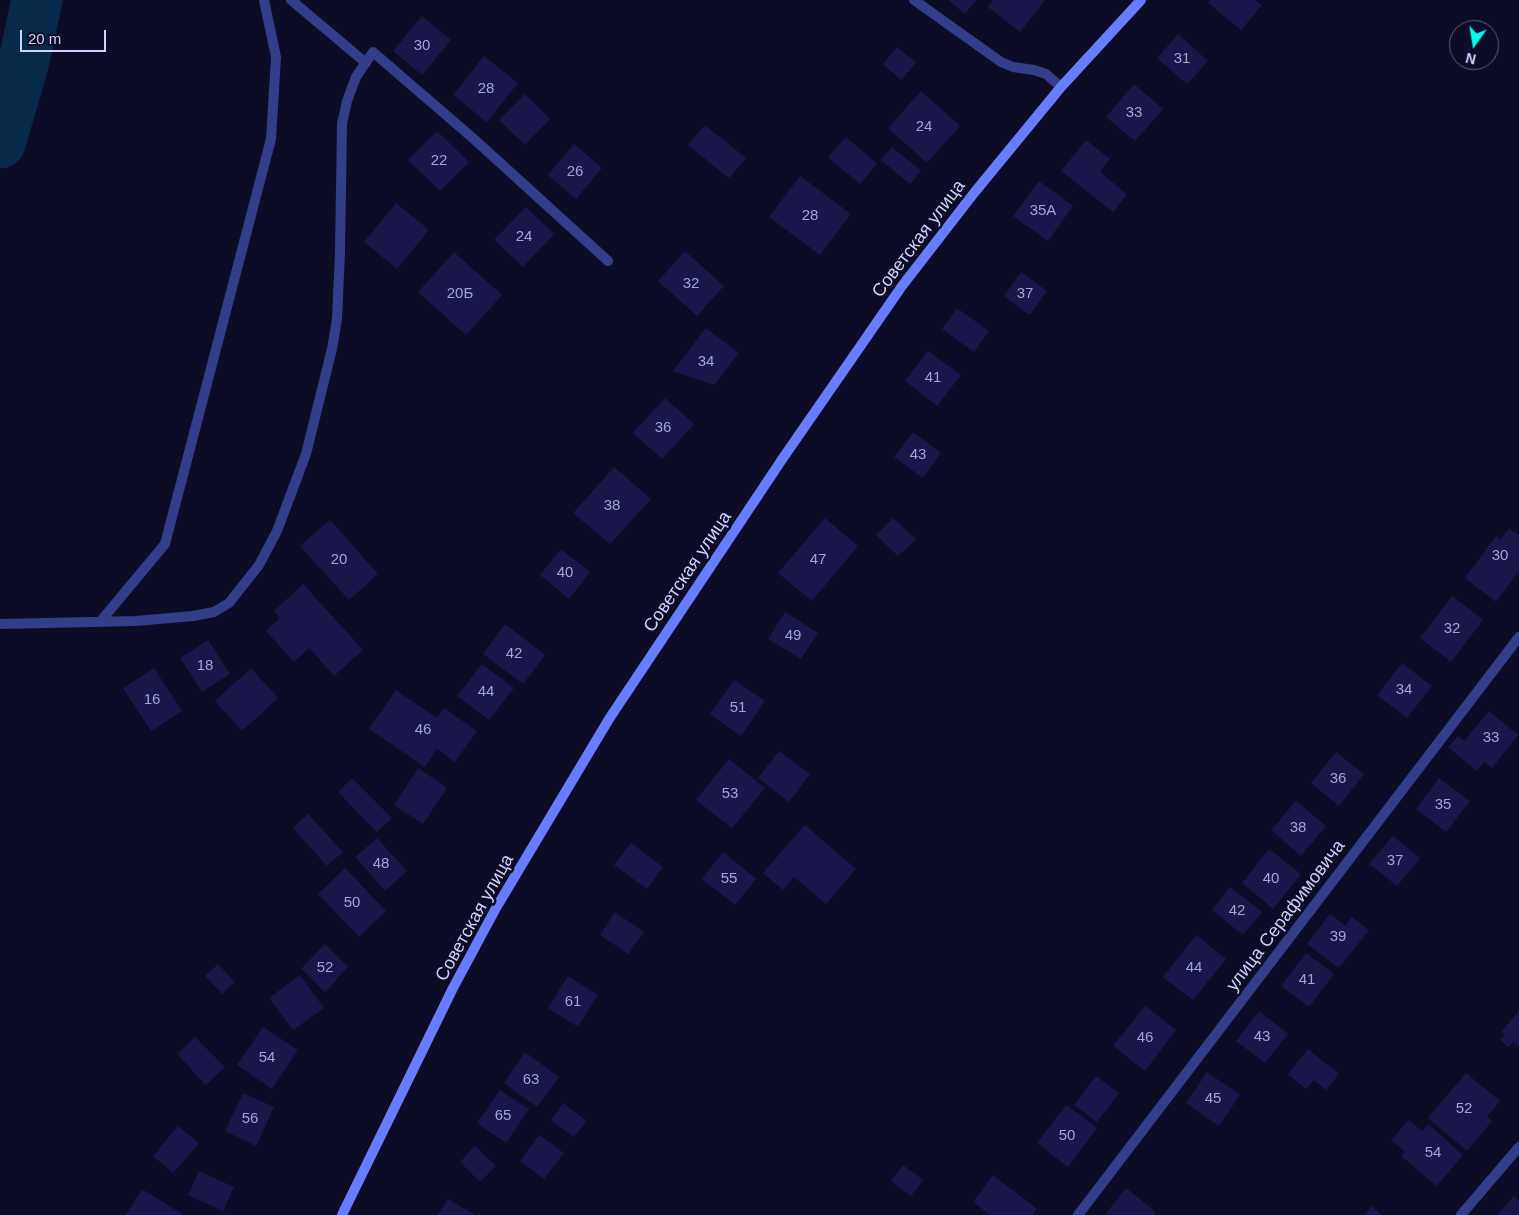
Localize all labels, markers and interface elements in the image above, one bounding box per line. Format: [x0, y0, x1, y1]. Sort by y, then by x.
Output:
scale bar [22, 20, 109, 52]
north arrow [1449, 20, 1499, 70]
text: 20 m [28, 30, 61, 47]
house number: 30 [414, 37, 430, 55]
house number: 31 [1174, 50, 1190, 68]
text: N [1464, 50, 1478, 68]
house number: 28 [478, 80, 494, 98]
house number: 33 [1126, 104, 1142, 122]
house number: 24 [916, 118, 932, 136]
house number: 22 [431, 152, 447, 170]
house number: 26 [567, 163, 583, 181]
street label: Советская улица [868, 176, 970, 302]
house number: 35А [1030, 202, 1056, 220]
house number: 28 [802, 207, 818, 225]
house number: 24 [516, 228, 532, 246]
house number: 32 [683, 275, 699, 293]
house number: 20Б [447, 285, 473, 303]
house number: 37 [1017, 285, 1033, 303]
house number: 34 [698, 353, 714, 371]
house number: 41 [925, 369, 941, 387]
house number: 36 [655, 419, 671, 437]
house number: 43 [910, 446, 926, 464]
house number: 38 [604, 497, 620, 515]
street label: Советская улица [640, 507, 736, 637]
house number: 30 [1492, 547, 1508, 565]
house number: 20 [331, 551, 347, 569]
house number: 47 [810, 551, 826, 569]
house number: 40 [557, 564, 573, 582]
house number: 32 [1444, 620, 1460, 638]
house number: 49 [785, 627, 801, 645]
house number: 42 [506, 645, 522, 663]
house number: 18 [197, 657, 213, 675]
house number: 34 [1396, 681, 1412, 699]
house number: 44 [478, 683, 494, 701]
house number: 16 [144, 691, 160, 709]
house number: 51 [730, 699, 746, 717]
house number: 46 [415, 721, 431, 739]
house number: 33 [1483, 729, 1499, 747]
house number: 36 [1330, 770, 1346, 788]
house number: 53 [722, 785, 738, 803]
house number: 35 [1435, 796, 1451, 814]
house number: 38 [1290, 819, 1306, 837]
street label: улица Серафимовича [1222, 836, 1350, 996]
street label: Советская улица [431, 851, 519, 985]
house number: 37 [1387, 852, 1403, 870]
house number: 48 [373, 855, 389, 873]
house number: 55 [721, 870, 737, 888]
house number: 40 [1263, 870, 1279, 888]
house number: 50 [344, 894, 360, 912]
house number: 42 [1229, 902, 1245, 920]
house number: 39 [1330, 928, 1346, 946]
house number: 52 [317, 959, 333, 977]
house number: 44 [1186, 959, 1202, 977]
house number: 41 [1299, 971, 1315, 989]
house number: 61 [565, 993, 581, 1011]
house number: 43 [1254, 1028, 1270, 1046]
house number: 46 [1137, 1029, 1153, 1047]
house number: 54 [259, 1049, 275, 1067]
house number: 63 [523, 1071, 539, 1089]
house number: 45 [1205, 1090, 1221, 1108]
house number: 52 [1456, 1100, 1472, 1118]
house number: 65 [495, 1107, 511, 1125]
house number: 56 [242, 1110, 258, 1128]
house number: 50 [1059, 1127, 1075, 1145]
house number: 54 [1425, 1144, 1441, 1162]

